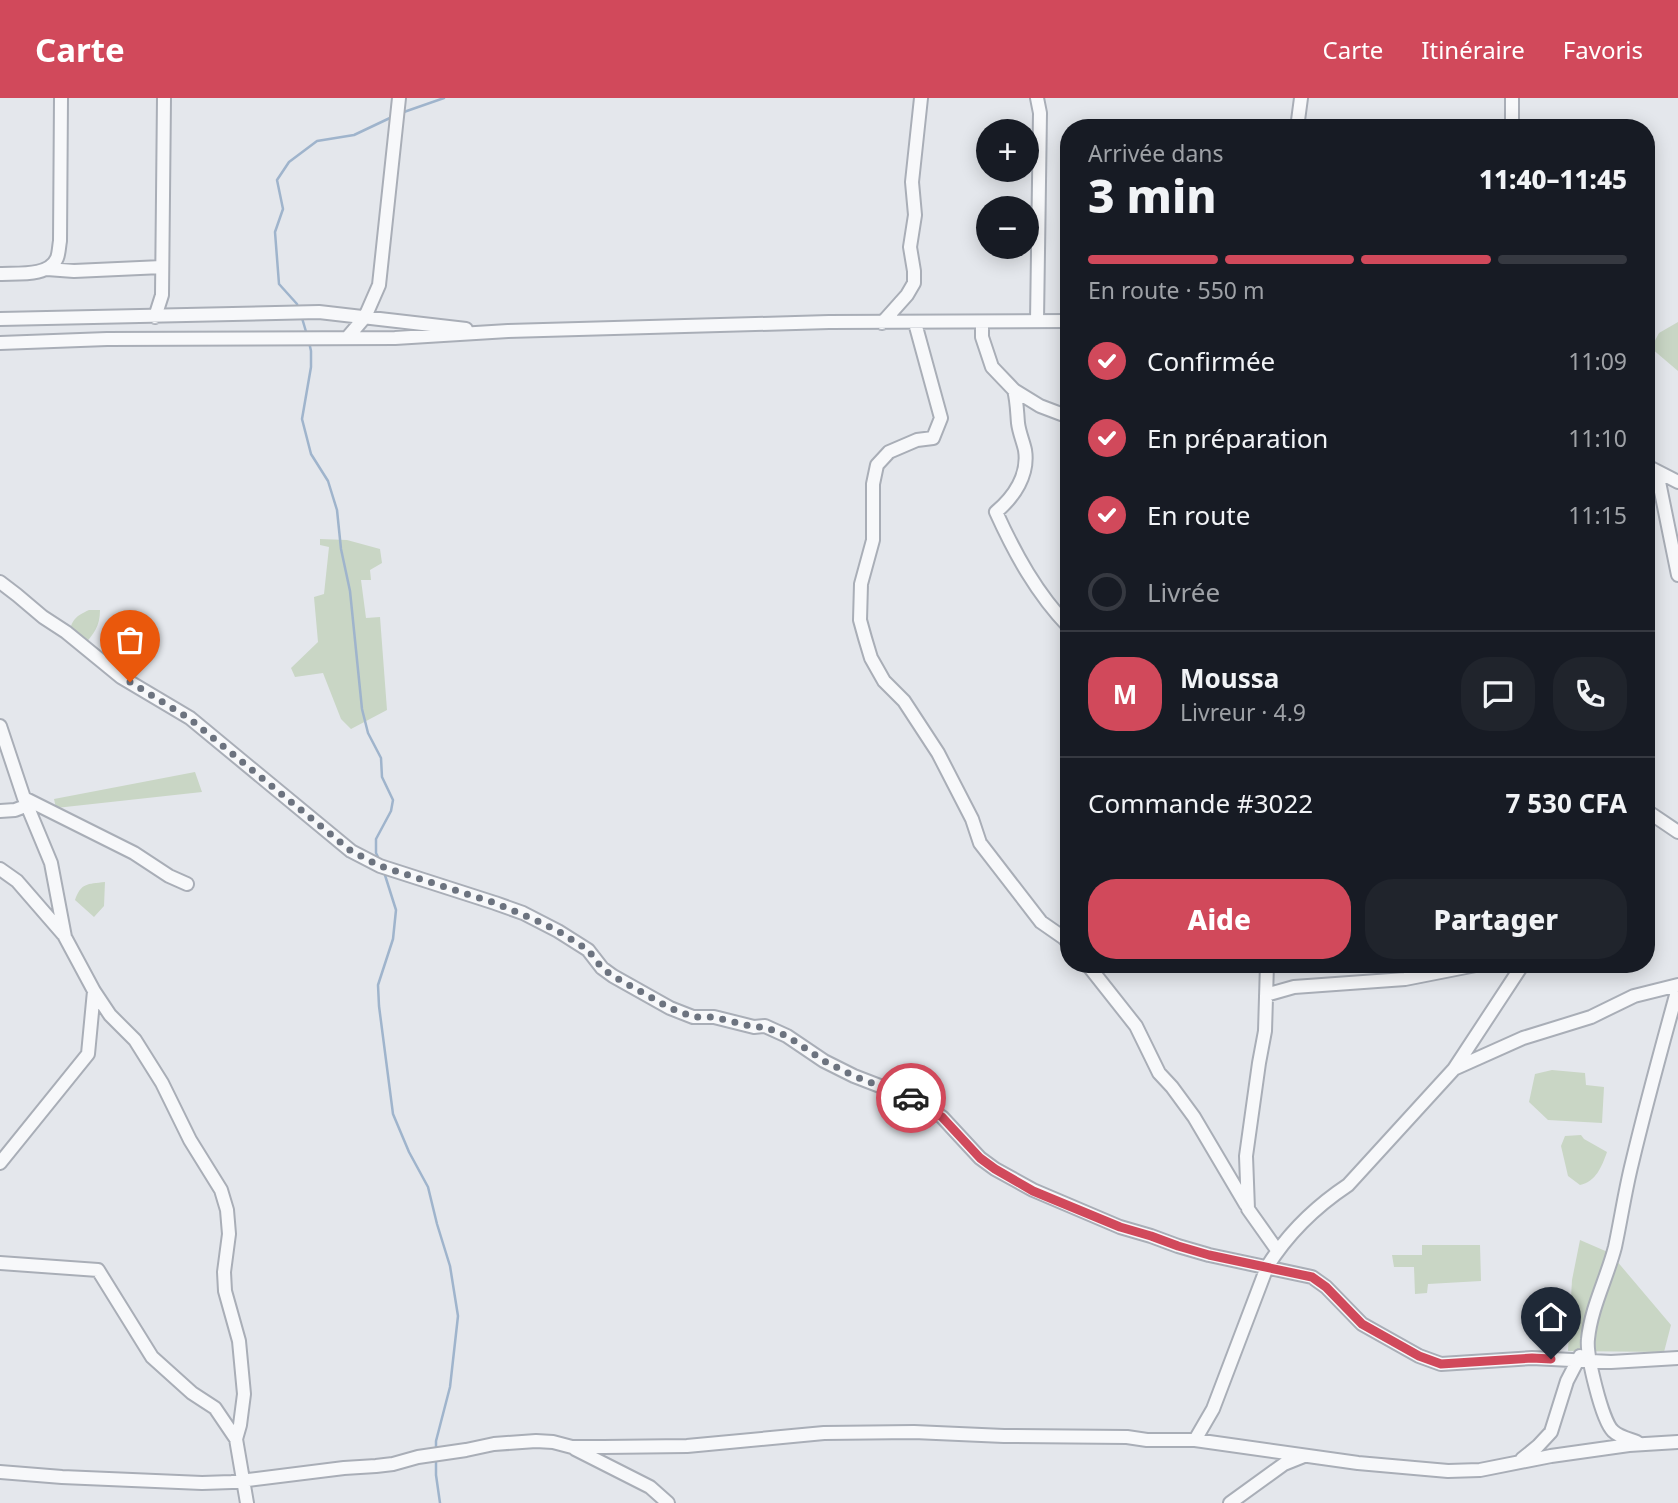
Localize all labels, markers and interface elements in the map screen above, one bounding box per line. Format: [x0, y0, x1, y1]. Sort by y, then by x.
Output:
text: Carte [35, 27, 125, 72]
text: Carte [1323, 33, 1383, 66]
text: Itinéraire [1421, 33, 1525, 66]
text: Favoris [1563, 33, 1643, 66]
map controls [976, 119, 1039, 259]
button: + [976, 119, 1039, 182]
text: Arrivée dans [1088, 137, 1224, 169]
text: 11:40–11:45 [1479, 161, 1627, 197]
text: 3 min [1088, 164, 1217, 226]
button: − [976, 196, 1039, 259]
text: En route · 550 m [1088, 274, 1265, 306]
icon: check [1088, 342, 1126, 380]
text: Confirmée [1147, 343, 1275, 379]
text: 11:09 [1568, 345, 1627, 377]
icon: check [1088, 419, 1126, 457]
text: En préparation [1147, 420, 1328, 456]
text: 11:10 [1568, 422, 1627, 454]
icon: check [1088, 496, 1126, 534]
text: En route [1147, 497, 1250, 533]
text: 11:15 [1568, 499, 1627, 531]
text: Livrée [1147, 574, 1220, 610]
pin [100, 610, 160, 682]
icon: bag [111, 621, 149, 659]
button: chat [1461, 657, 1535, 731]
button: phone [1553, 657, 1627, 731]
text: Moussa [1180, 660, 1279, 696]
text: M [1113, 676, 1137, 712]
text: Livreur · 4.9 [1180, 696, 1306, 728]
text: Commande #3022 [1088, 785, 1313, 821]
text: 7 530 CFA [1506, 785, 1627, 821]
button: Aide [1088, 879, 1351, 959]
button: Partager [1365, 879, 1627, 959]
courier [876, 1063, 946, 1133]
icon: car [892, 1079, 930, 1117]
pin [1521, 1287, 1581, 1359]
icon: home [1532, 1298, 1570, 1336]

